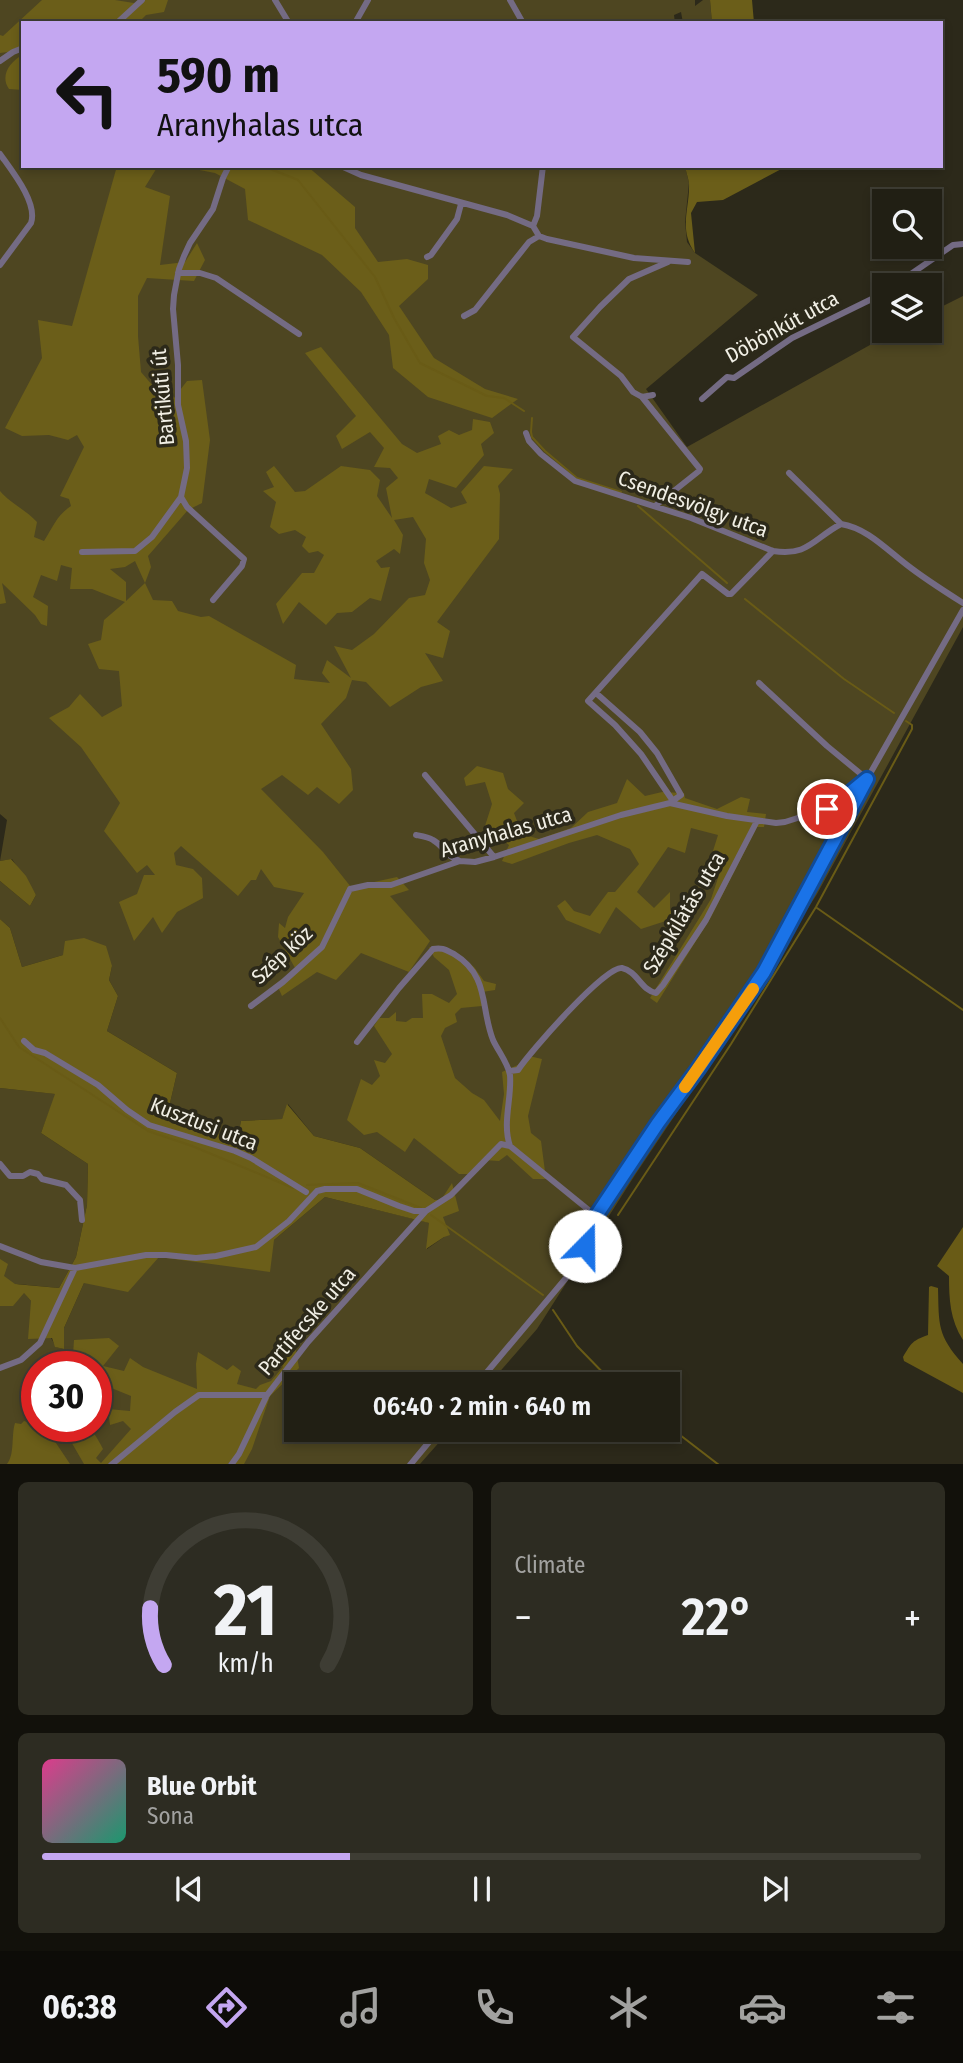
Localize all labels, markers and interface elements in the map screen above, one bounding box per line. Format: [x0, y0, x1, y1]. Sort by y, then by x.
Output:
text: 590 m [157, 46, 280, 105]
icon: left [42, 49, 133, 140]
text: Aranyhalas utca [157, 106, 364, 144]
map controls [872, 189, 942, 343]
button: search [872, 189, 942, 259]
button: layers [872, 273, 942, 343]
street label: Döbönkút utca [721, 285, 843, 369]
street label: Bartikúti út [146, 348, 180, 446]
street label: Csendesvölgy utca [614, 465, 772, 543]
pin [797, 779, 857, 839]
icon: arrive [808, 790, 846, 828]
street label: Aranyhalas utca [437, 801, 575, 863]
street label: Szépkilátás utca [637, 847, 731, 979]
street label: Szép köz [246, 920, 318, 990]
street label: Kusztusi utca [147, 1092, 261, 1156]
position arrow [548, 1209, 622, 1283]
street label: Partifecske utca [253, 1261, 361, 1381]
speed limit sign: 30 [21, 1351, 112, 1442]
text: 06:40 · 2 min · 640 m [373, 1391, 591, 1422]
text: Climate [515, 1551, 585, 1579]
text: 21 [213, 1567, 277, 1654]
text: 22° [682, 1586, 754, 1649]
text: − [515, 1595, 532, 1641]
text: + [904, 1595, 921, 1641]
text: km/h [217, 1648, 273, 1678]
text: Blue Orbit [147, 1771, 257, 1802]
text: Sona [147, 1802, 194, 1830]
icon: previous [170, 1870, 208, 1908]
icon: pause [463, 1870, 501, 1908]
icon: next [756, 1870, 794, 1908]
icon: directions [202, 1983, 251, 2032]
icon: music [336, 1983, 385, 2032]
icon: phone [470, 1983, 519, 2032]
icon: climate [604, 1983, 653, 2032]
icon: car [738, 1983, 787, 2032]
icon: filters [871, 1983, 920, 2032]
text: 06:38 [42, 1988, 117, 2026]

